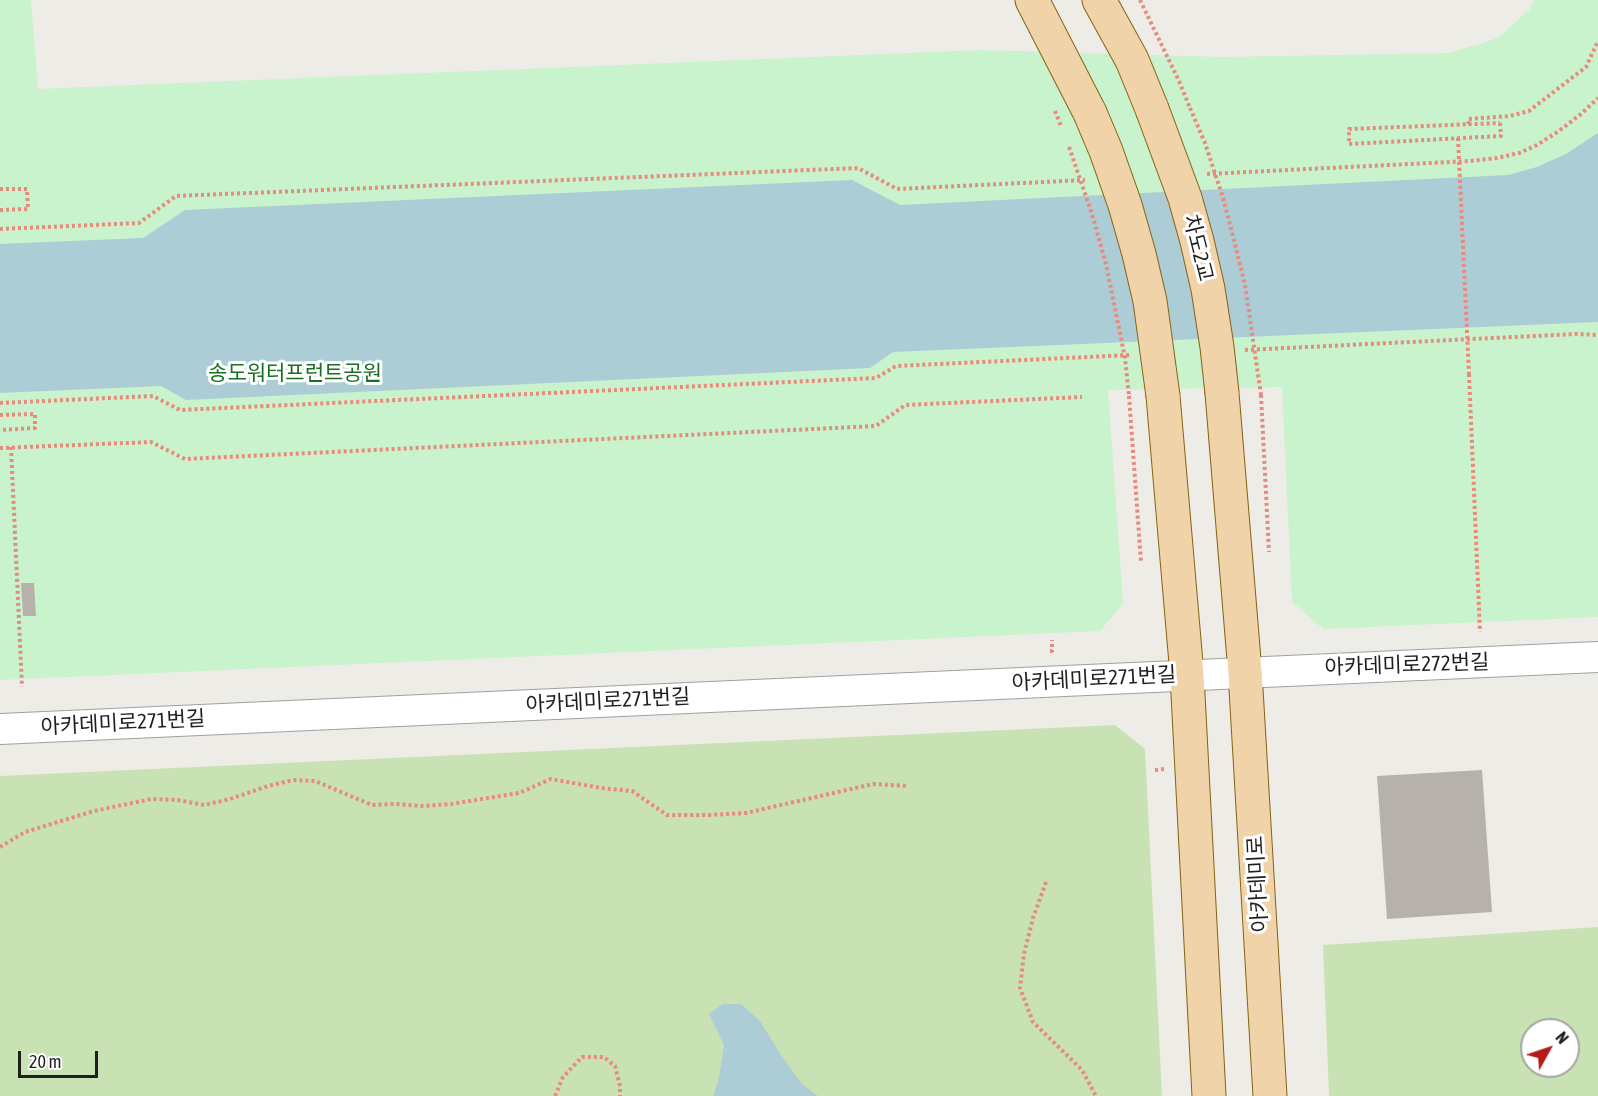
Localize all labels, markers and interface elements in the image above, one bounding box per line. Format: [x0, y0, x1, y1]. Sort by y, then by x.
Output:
street label: 차도2교 [1178, 212, 1218, 284]
park label: 송도워터프런트공원 [208, 360, 382, 386]
street label: 아카데미로272번길 [1324, 650, 1490, 680]
street label: 아카데미로271번길 [1011, 662, 1177, 696]
street label: 아카데미로271번길 [525, 684, 691, 718]
street label: 아카데미로271번길 [40, 706, 206, 740]
street label: 아카데미로 [1243, 835, 1273, 933]
north arrow [1520, 1018, 1580, 1078]
text: N [1552, 1028, 1572, 1047]
scale bar [21, 1039, 100, 1077]
text: 20 m [29, 1051, 61, 1072]

